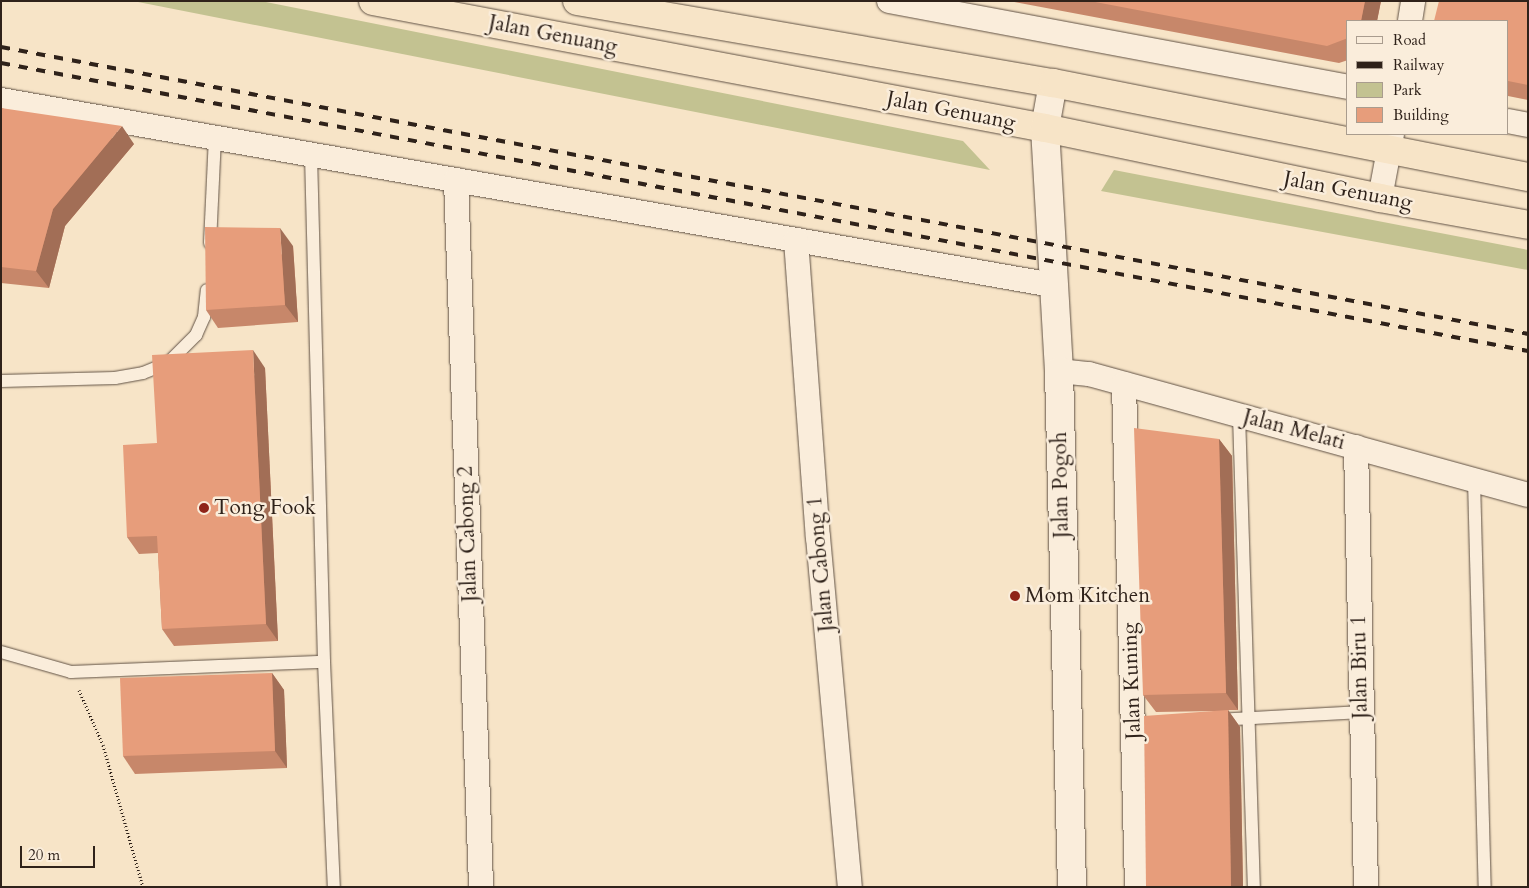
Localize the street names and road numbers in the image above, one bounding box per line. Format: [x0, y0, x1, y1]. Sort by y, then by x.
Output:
street label: Jalan Genuang [487, 10, 619, 60]
street label: Jalan Genuang [885, 86, 1017, 136]
street label: Jalan Genuang [1282, 166, 1414, 216]
street label: Jalan Melati [1240, 404, 1348, 456]
street label: Jalan Pogoh [1047, 431, 1075, 539]
street label: Jalan Cabong 2 [453, 466, 483, 602]
street label: Jalan Cabong 1 [803, 495, 839, 633]
street label: Jalan Biru 1 [1346, 615, 1374, 719]
street label: Jalan Kuning [1117, 622, 1147, 740]

